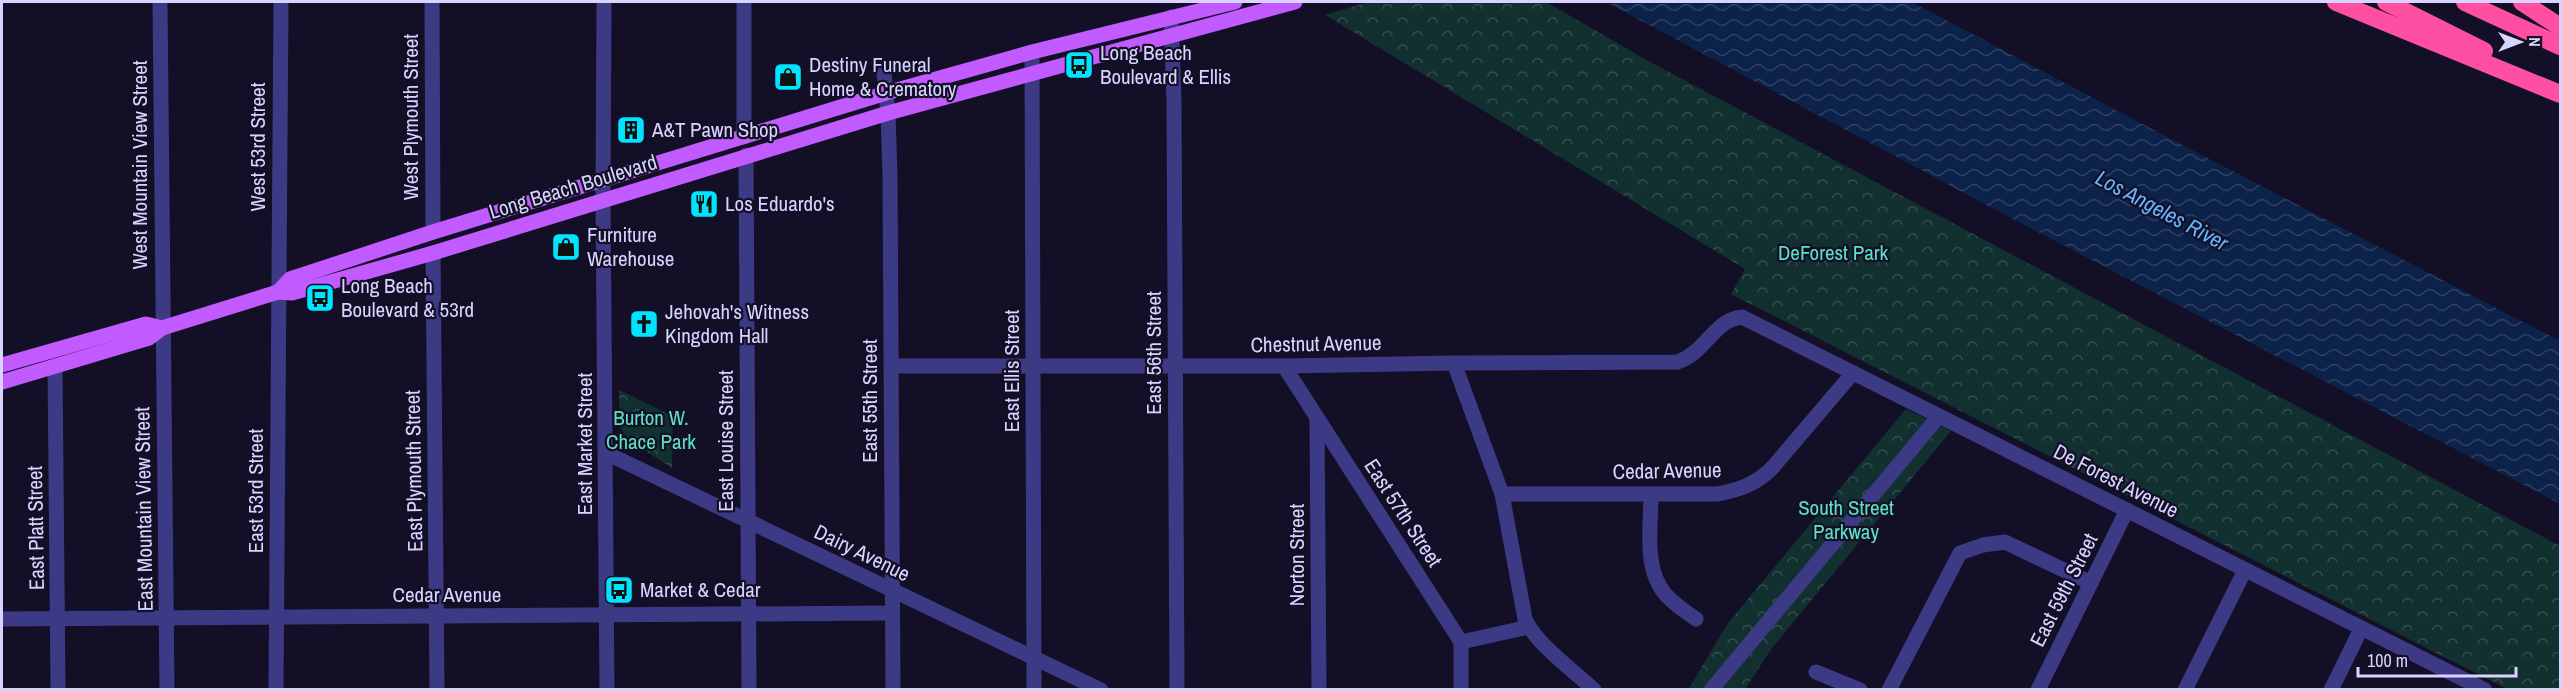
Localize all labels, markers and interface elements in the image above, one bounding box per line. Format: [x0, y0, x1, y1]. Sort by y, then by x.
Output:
north arrow [2490, 12, 2550, 72]
street label: West Plymouth Street [396, 34, 425, 200]
text: N [2524, 37, 2546, 47]
place label: Long Beach Boulevard & Ellis [1100, 38, 1231, 91]
bus stop icon: Long Beach Boulevard & Ellis [1063, 49, 1095, 81]
place label: Destiny Funeral Home & Crematory [809, 50, 957, 103]
street label: West Mountain View Street [125, 60, 154, 270]
shop icon: Destiny Funeral Home & Crematory [772, 61, 804, 93]
street label: West 53rd Street [243, 82, 272, 211]
building icon: A&T Pawn Shop [615, 114, 647, 146]
place label: A&T Pawn Shop [651, 115, 778, 144]
street label: Long Beach Boulevard [485, 147, 660, 226]
water label: Los Angeles River [2090, 162, 2234, 258]
restaurant icon: Los Eduardo's [688, 188, 720, 220]
place label: Los Eduardo's [725, 189, 835, 218]
place label: Furniture Warehouse [587, 220, 674, 273]
shop icon: Furniture Warehouse [550, 231, 582, 263]
park label: DeForest Park [1778, 238, 1888, 267]
place label: Long Beach Boulevard & 53rd [341, 271, 474, 324]
bus stop icon: Long Beach Boulevard & 53rd [304, 282, 336, 314]
street label: East 56th Street [1139, 291, 1168, 415]
place label: Jehovah's Witness Kingdom Hall [665, 297, 809, 350]
church icon: Jehovah's Witness Kingdom Hall [628, 308, 660, 340]
street label: East Ellis Street [997, 310, 1026, 432]
street label: Chestnut Avenue [1250, 328, 1382, 359]
street label: East 55th Street [855, 339, 884, 463]
street label: East Louise Street [711, 370, 740, 512]
street label: East Market Street [570, 372, 599, 515]
street label: East Plymouth Street [398, 390, 429, 552]
park label: Burton W. Chace Park [606, 403, 696, 456]
street label: East Mountain View Street [127, 406, 160, 612]
street label: East 53rd Street [241, 429, 270, 553]
street label: De Forest Avenue [2049, 437, 2184, 525]
street label: East 57th Street [1358, 453, 1449, 573]
street label: Cedar Avenue [1612, 455, 1722, 486]
street label: East Platt Street [20, 465, 51, 590]
park label: South Street Parkway [1798, 493, 1894, 546]
street label: Norton Street [1282, 504, 1311, 606]
street label: Dairy Avenue [810, 517, 915, 588]
street label: East 59th Street [2023, 528, 2105, 651]
bus stop icon: Market & Cedar [603, 574, 635, 606]
place label: Market & Cedar [640, 575, 761, 604]
street label: Cedar Avenue [393, 580, 501, 609]
scale bar [2358, 640, 2516, 678]
text: 100 m [2367, 648, 2408, 673]

